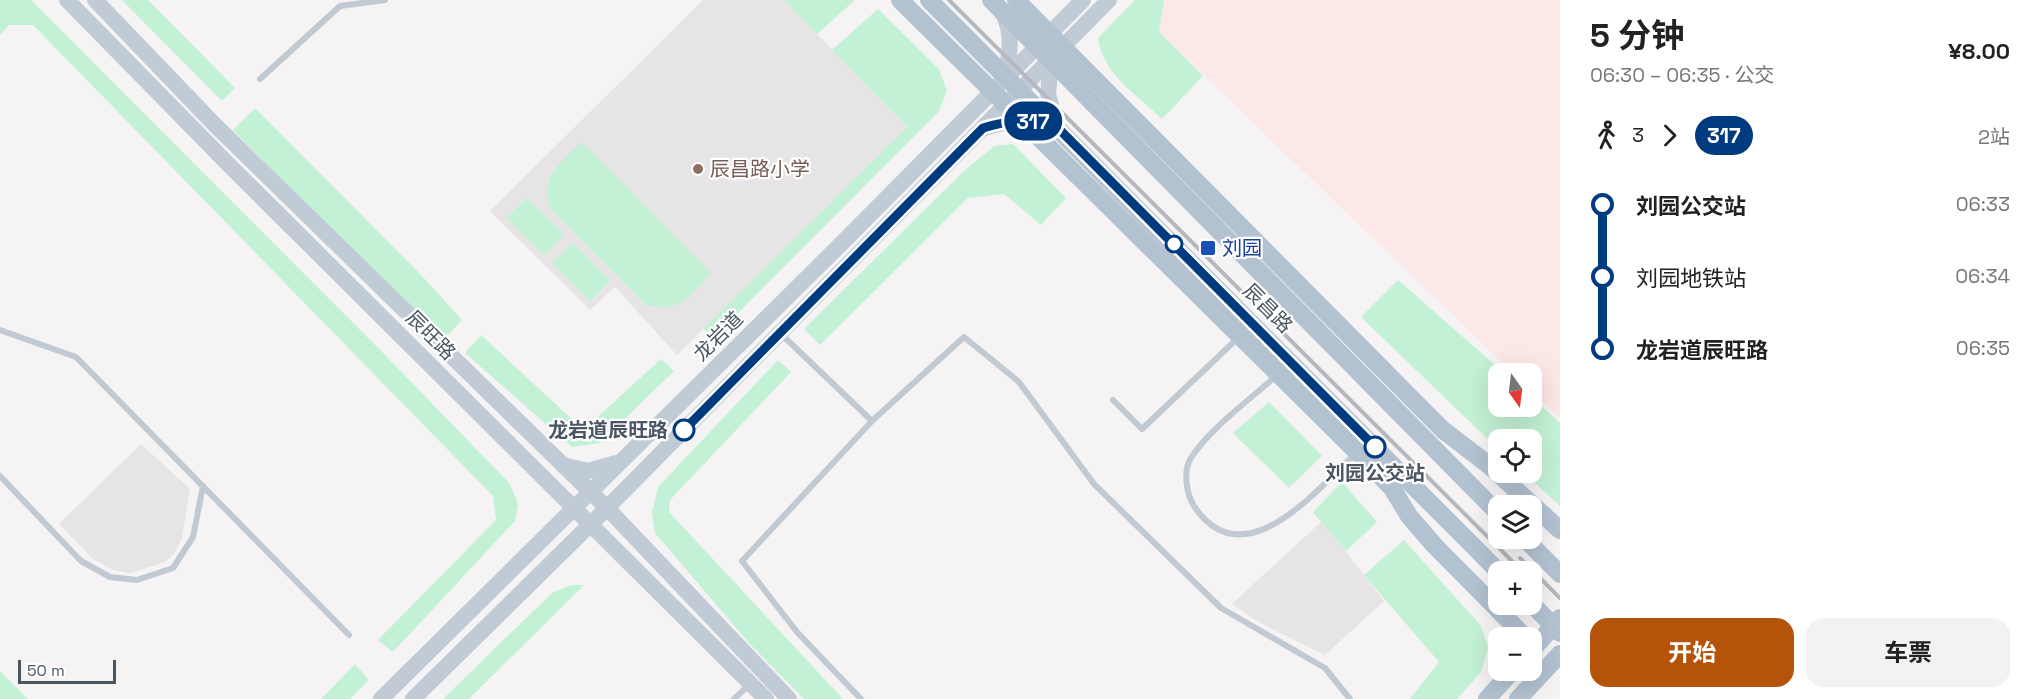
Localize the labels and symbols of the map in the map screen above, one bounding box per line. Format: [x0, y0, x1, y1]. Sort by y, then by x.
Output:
line badge: 317 [998, 102, 1068, 140]
place label: 辰昌路小学 [710, 156, 810, 182]
marker: 辰昌路小学 [691, 162, 705, 176]
unlabelled marker [1165, 235, 1183, 253]
place label: 刘园 [1222, 235, 1262, 261]
marker: 刘园 [1199, 239, 1217, 257]
street label: 辰昌路 [1238, 278, 1298, 338]
street label: 辰旺路 [401, 305, 461, 365]
street label: 龙岩道 [688, 306, 748, 366]
north arrow [1488, 363, 1542, 417]
place label: 龙岩道辰旺路 [548, 417, 668, 443]
marker: 龙岩道辰旺路 [673, 419, 695, 441]
marker: 刘园公交站 [1364, 436, 1386, 458]
place label: 刘园公交站 [1325, 460, 1425, 486]
scale bar [18, 657, 116, 684]

